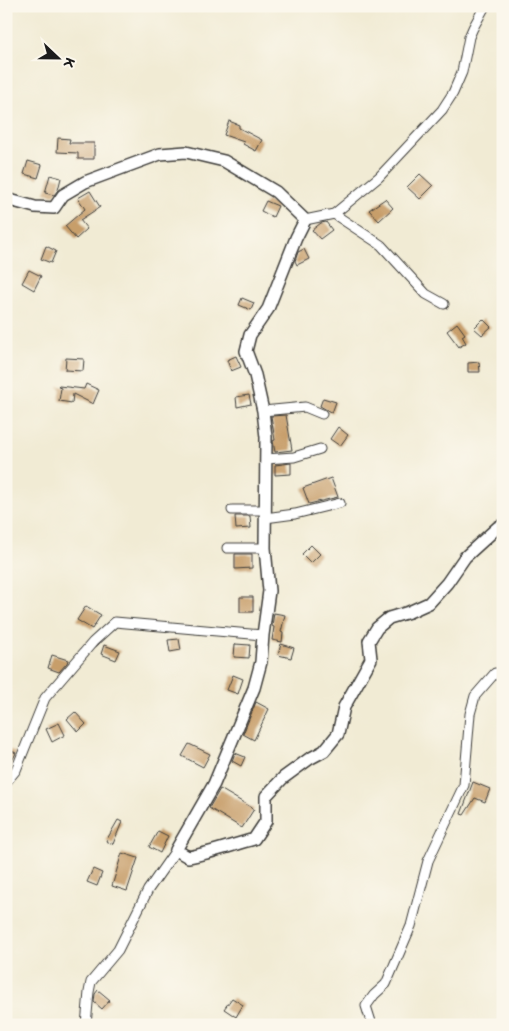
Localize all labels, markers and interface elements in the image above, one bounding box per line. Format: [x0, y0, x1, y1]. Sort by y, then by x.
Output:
north arrow [32, 32, 82, 82]
text: K [60, 55, 79, 71]

